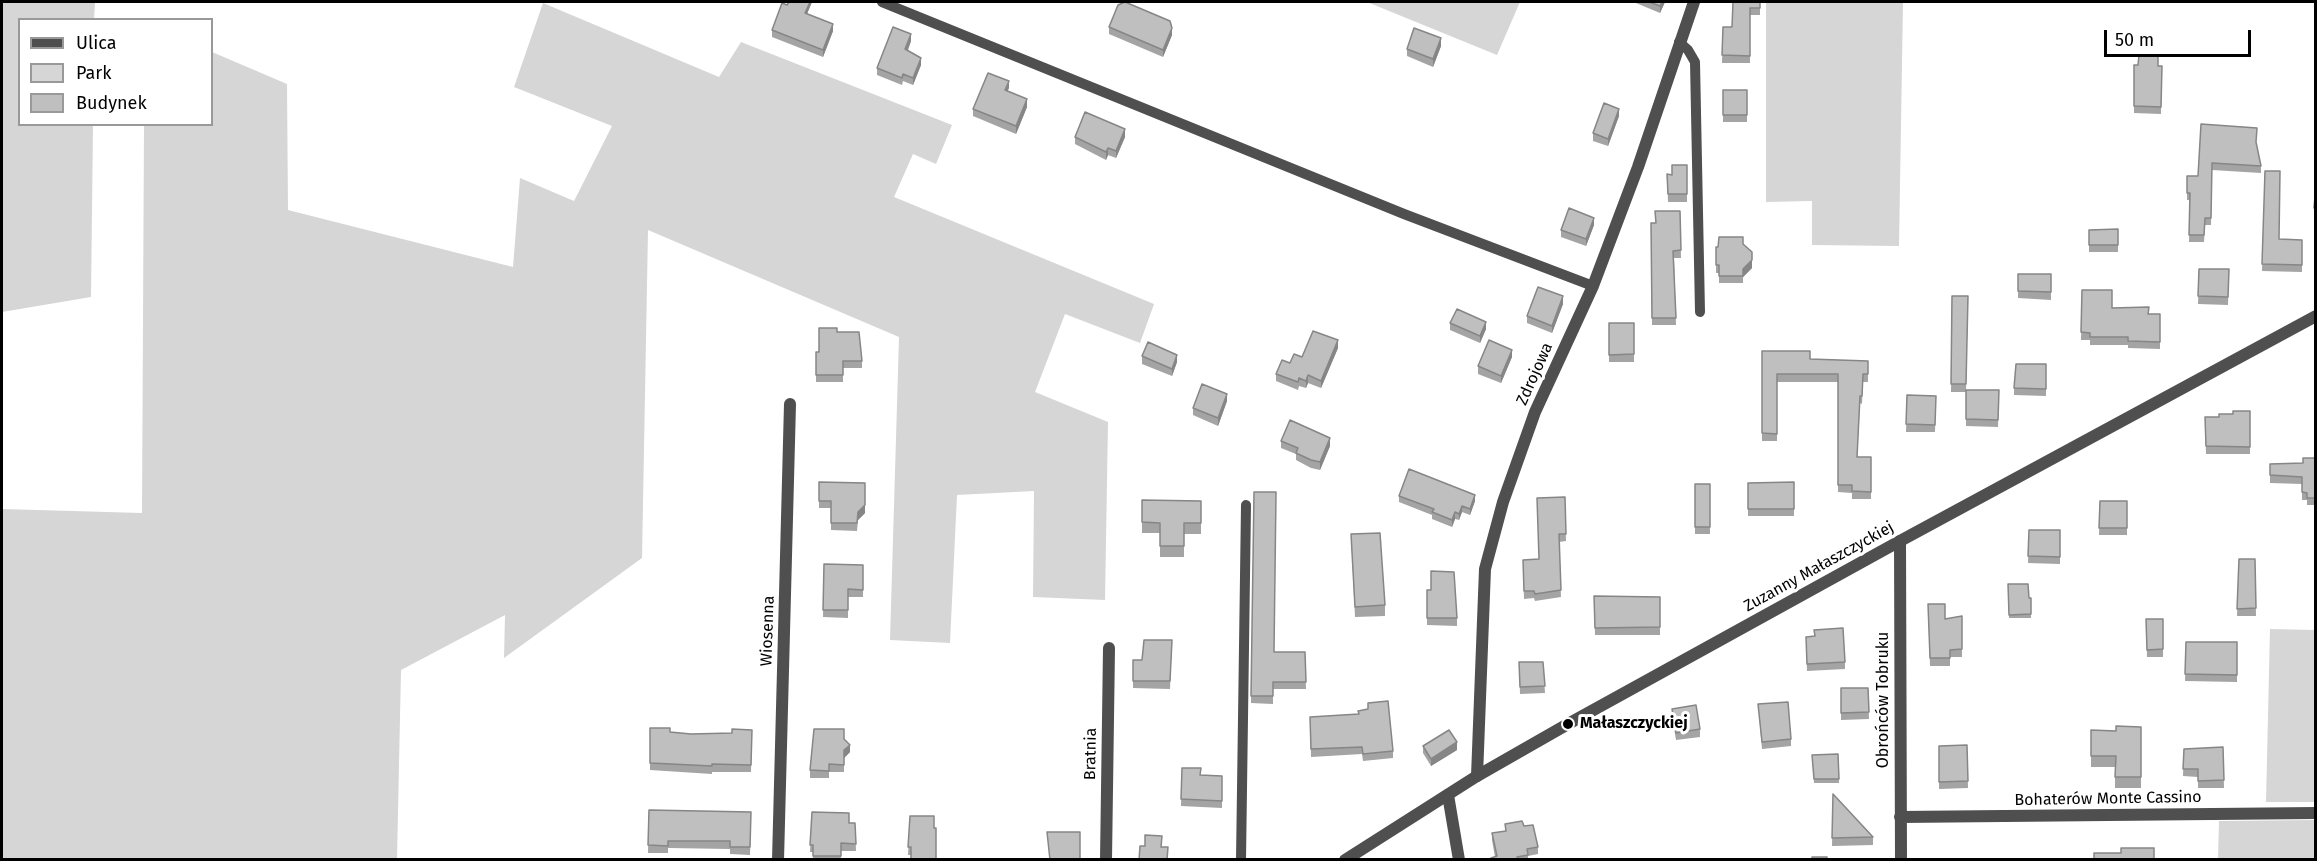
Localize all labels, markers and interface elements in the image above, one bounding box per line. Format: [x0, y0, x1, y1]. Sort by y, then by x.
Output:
legend [18, 18, 213, 126]
scale bar [2107, 18, 2254, 56]
text: 50 m [2115, 29, 2154, 51]
text: Ulica [76, 32, 116, 54]
text: Park [76, 62, 111, 84]
text: Budynek [76, 92, 147, 114]
street label: Zdrojowa [1513, 340, 1557, 408]
street label: Zuzanny Małaszczyckiej [1741, 518, 1897, 616]
street label: Wiosenna [757, 595, 779, 667]
street label: Obrońców Tobruku [1874, 632, 1894, 768]
place label: Małaszczyckiej [1580, 714, 1688, 734]
marker: Małaszczyckiej [1561, 717, 1575, 731]
street label: Bratnia [1081, 728, 1101, 780]
street label: Bohaterów Monte Cassino [2014, 788, 2202, 810]

